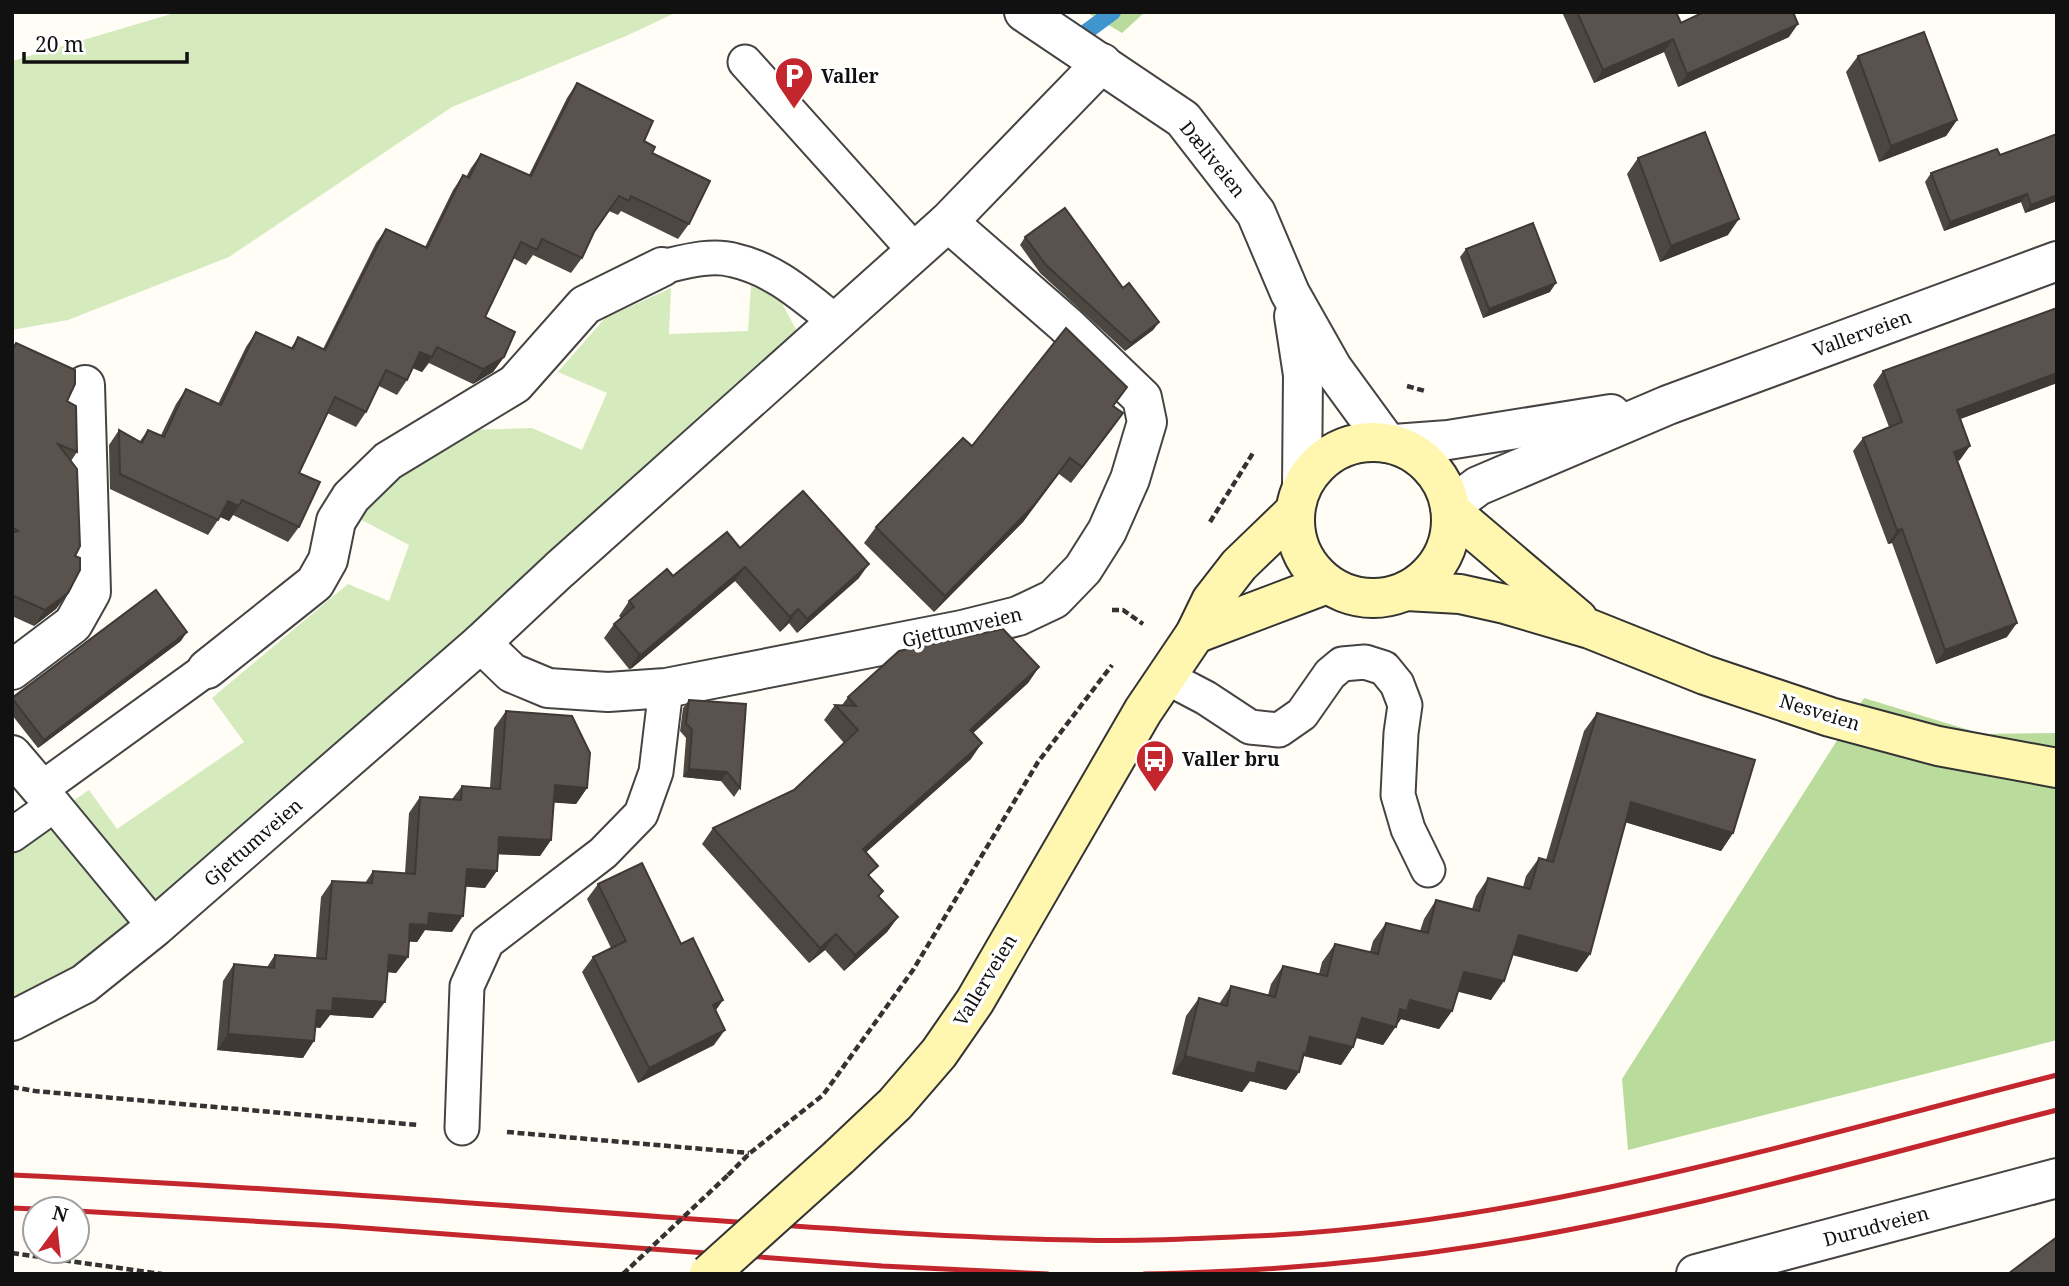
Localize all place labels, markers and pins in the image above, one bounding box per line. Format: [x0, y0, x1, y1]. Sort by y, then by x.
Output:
parking icon: Valler [773, 55, 815, 110]
place label: Valler [821, 63, 879, 89]
bus stop icon: Valler bru [1134, 738, 1176, 793]
place label: Valler bru [1182, 746, 1280, 772]

